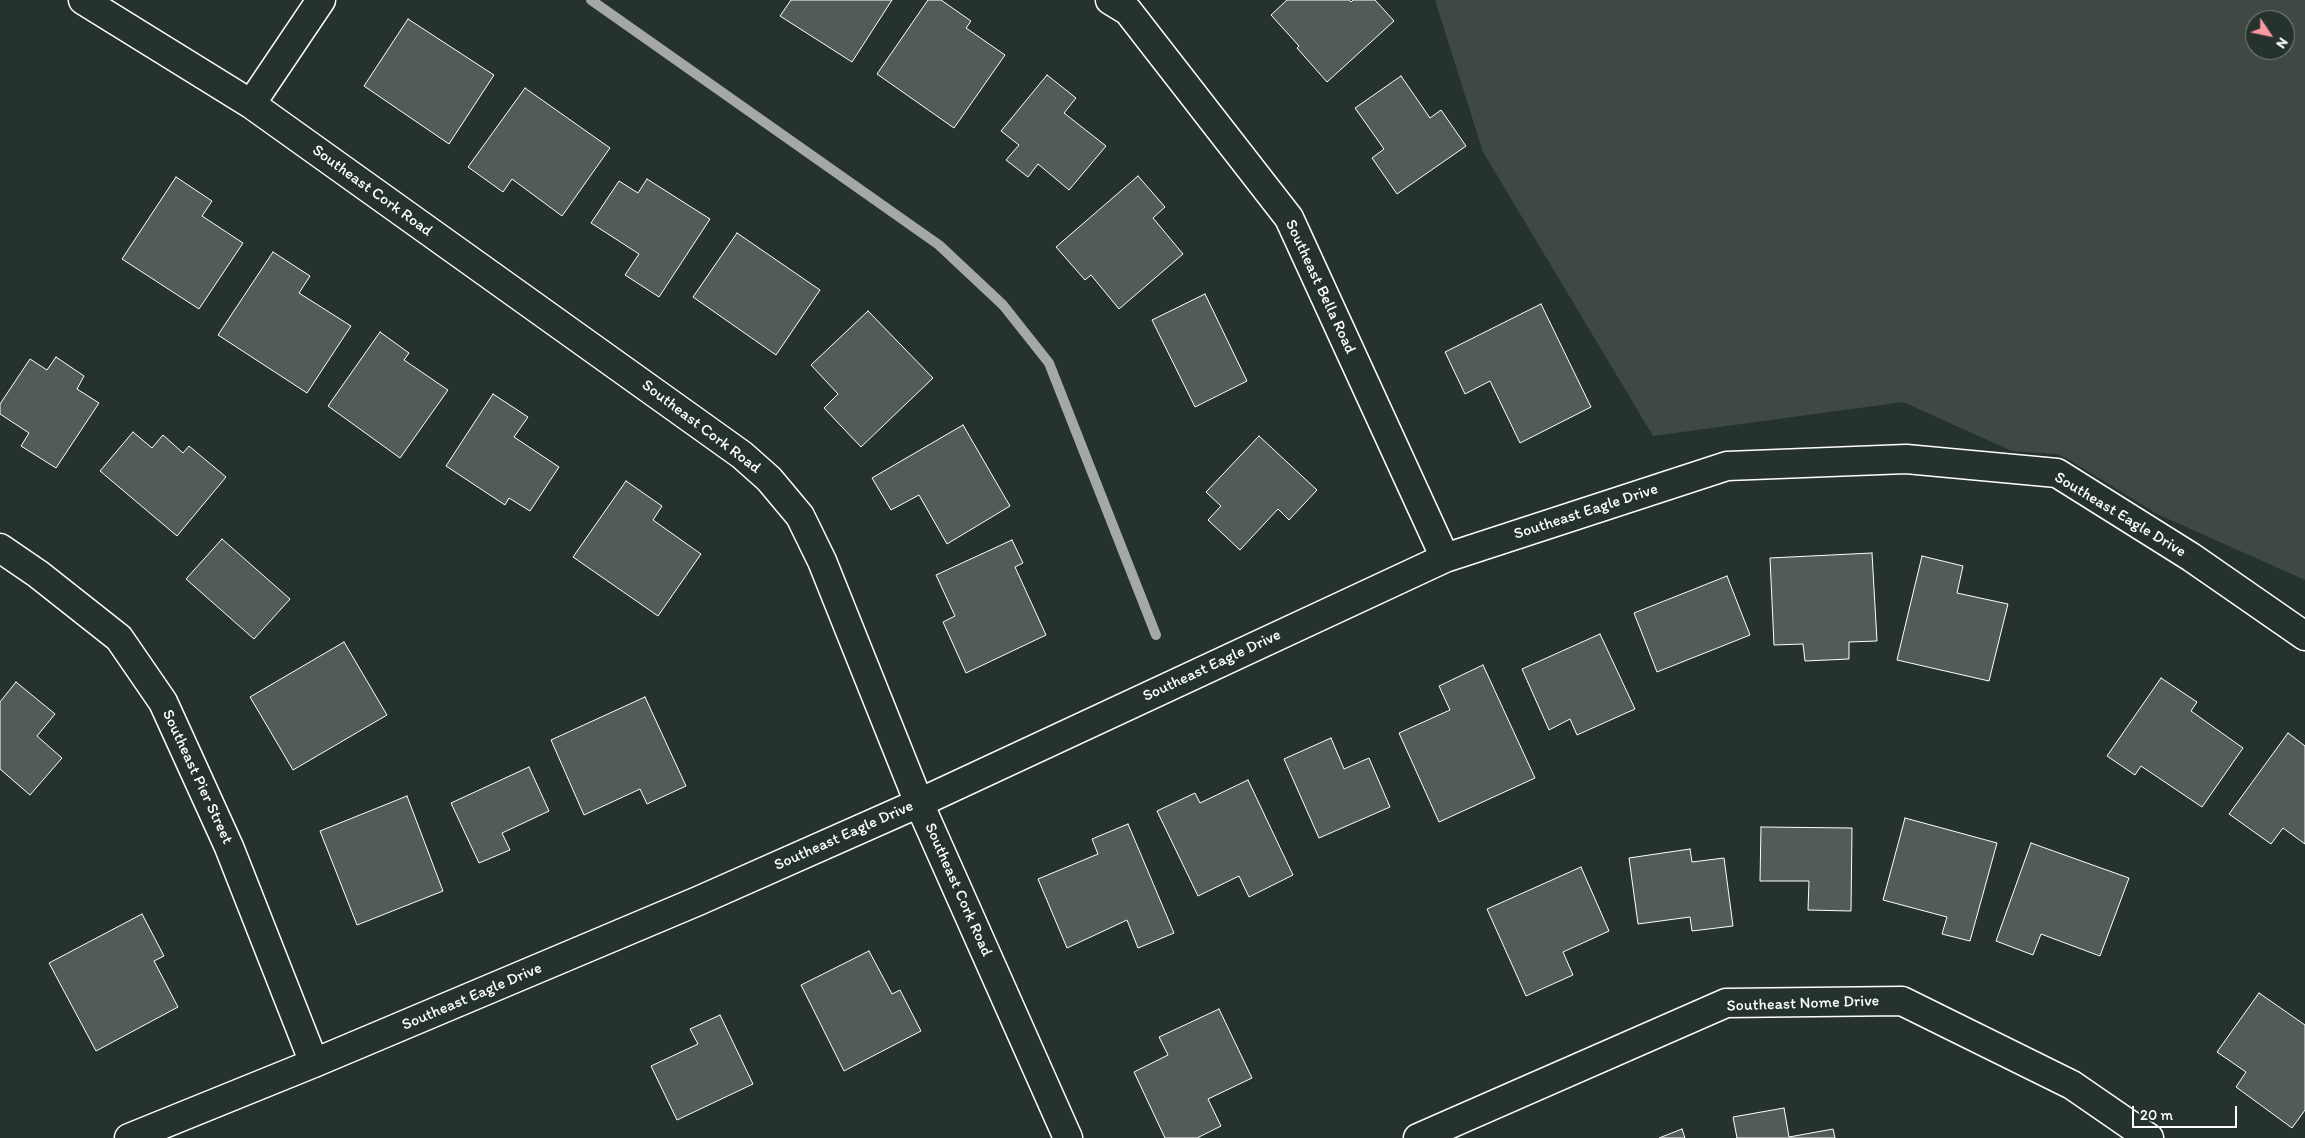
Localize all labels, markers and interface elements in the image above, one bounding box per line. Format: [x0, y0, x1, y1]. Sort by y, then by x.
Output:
north arrow [2245, 10, 2295, 60]
text: N [2272, 34, 2292, 52]
street label: Southeast Cork Road [308, 141, 436, 241]
street label: Southeast Bella Road [1280, 217, 1360, 357]
street label: Southeast Cork Road [638, 376, 764, 478]
street label: Southeast Eagle Drive [2051, 468, 2189, 562]
street label: Southeast Eagle Drive [1512, 480, 1660, 544]
street label: Southeast Eagle Drive [1140, 626, 1284, 706]
street label: Southeast Pier Street [157, 707, 237, 847]
street label: Southeast Eagle Drive [772, 797, 916, 875]
street label: Southeast Cork Road [920, 820, 996, 960]
street label: Southeast Eagle Drive [399, 959, 545, 1035]
street label: Southeast Nome Drive [1726, 992, 1880, 1016]
scale bar [2135, 1096, 2240, 1128]
text: 20 m [2140, 1106, 2173, 1124]

